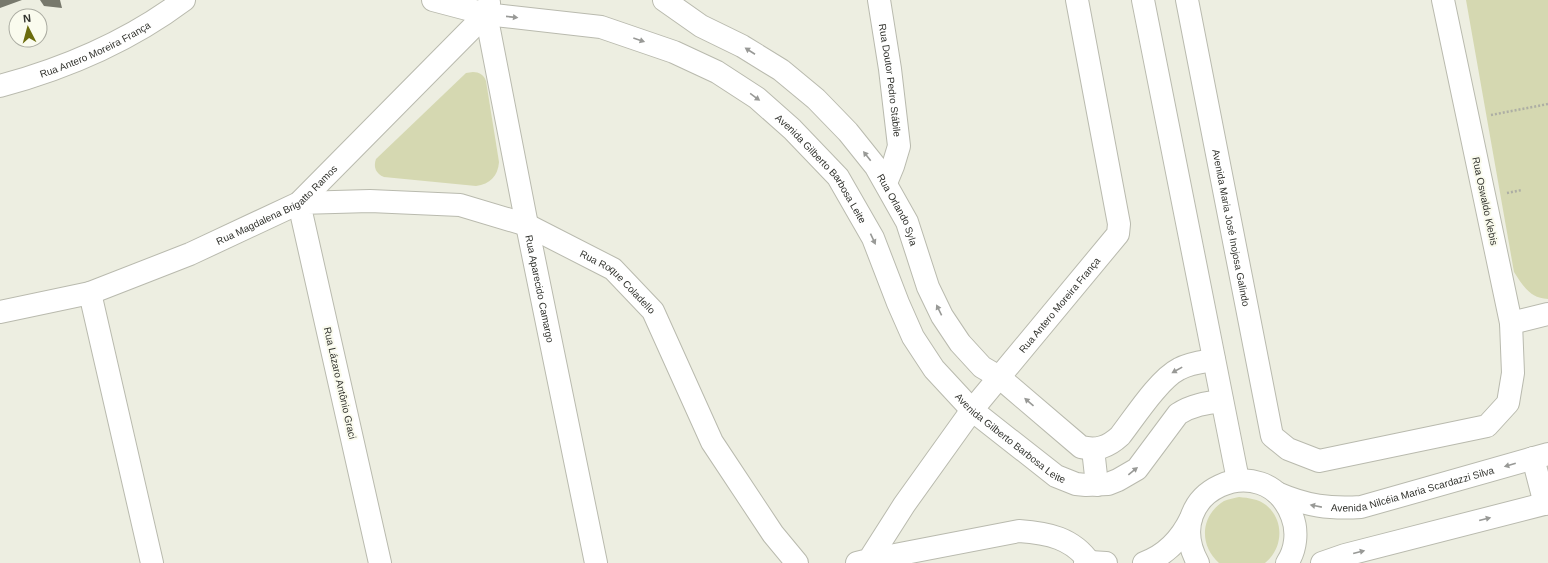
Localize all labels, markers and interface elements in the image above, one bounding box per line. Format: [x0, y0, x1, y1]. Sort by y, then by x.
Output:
north arrow [8, 8, 48, 48]
text: N [22, 12, 32, 24]
one-way arrow [506, 14, 518, 20]
street label: Rua Antero Moreira França [38, 19, 153, 79]
street label: Rua Doutor Pedro Stábile [877, 23, 903, 138]
one-way arrow [634, 37, 646, 43]
one-way arrow [744, 47, 756, 54]
one-way arrow [750, 93, 760, 101]
street label: Avenida Gilberto Barbosa Leite [774, 112, 869, 225]
street label: Avenida Maria José Inojosa Galindo [1211, 148, 1252, 308]
one-way arrow [862, 150, 871, 161]
street label: Rua Oswaldo Klebis [1470, 156, 1500, 246]
street label: Rua Magdalena Brigatto Ramos [214, 162, 339, 246]
street label: Rua Orlando Syla [875, 172, 920, 247]
one-way arrow [870, 233, 876, 245]
street label: Rua Aparecido Camargo [524, 234, 556, 344]
street label: Rua Roque Coladello [578, 248, 658, 316]
street label: Rua Antero Moreira França [1016, 255, 1102, 355]
one-way arrow [936, 305, 942, 316]
street label: Rua Lázaro Antônio Graci [322, 326, 358, 440]
one-way arrow [1171, 367, 1183, 374]
street label: Avenida Gilberto Barbosa Leite [953, 390, 1068, 485]
one-way arrow [1023, 398, 1034, 407]
one-way arrow [1504, 462, 1516, 468]
street label: Avenida Nilcéia Maria Scardazzi Silva [1331, 464, 1496, 513]
one-way arrow [1127, 467, 1138, 475]
one-way arrow [1310, 502, 1323, 508]
one-way arrow [1479, 516, 1492, 522]
one-way arrow [1353, 548, 1366, 554]

